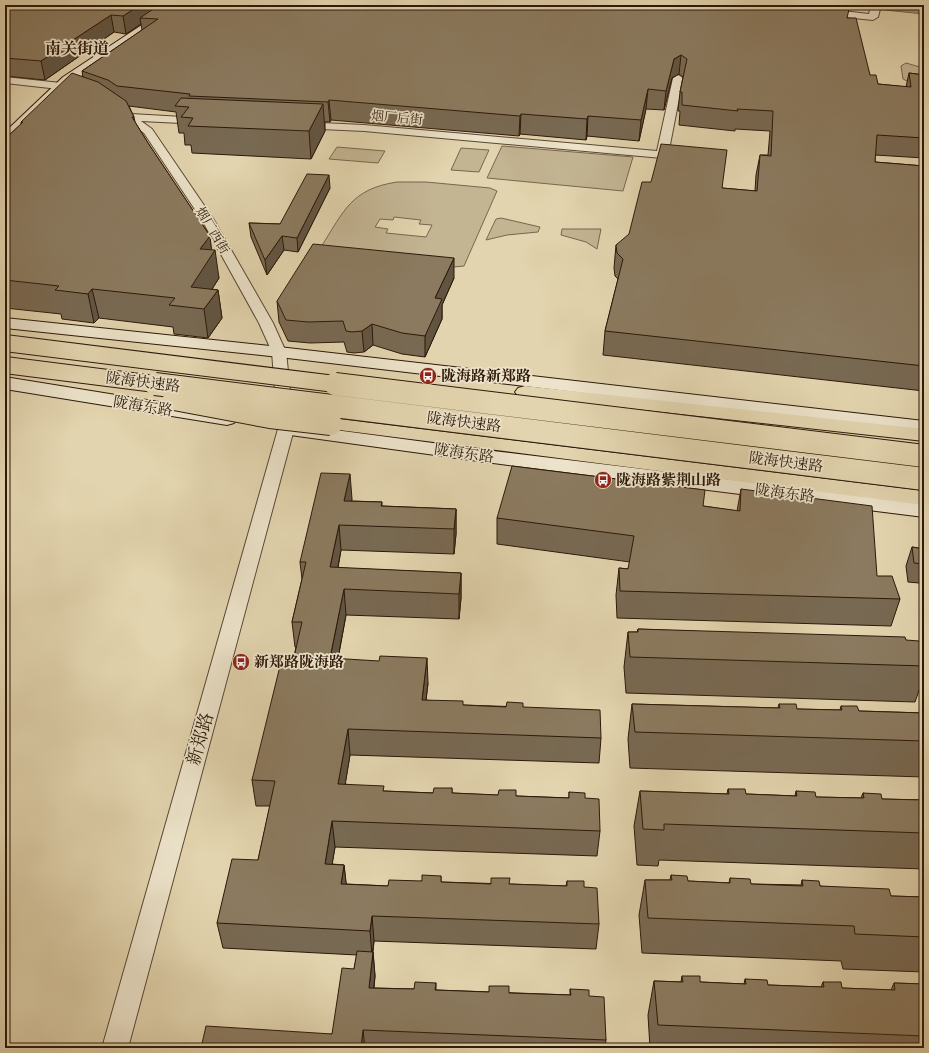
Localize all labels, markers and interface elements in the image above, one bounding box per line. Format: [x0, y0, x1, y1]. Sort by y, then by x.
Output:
district label: 南关街道 [45, 39, 109, 59]
street label: 烟厂后街 [370, 108, 424, 128]
street label: 烟厂西街 [192, 204, 232, 257]
bus stop icon: 陇海路新郑路 [418, 366, 438, 386]
place label: 陇海路新郑路 [441, 367, 531, 386]
street label: 陇海快速路 [105, 368, 181, 396]
street label: 陇海东路 [112, 392, 174, 421]
street label: 陇海快速路 [426, 408, 502, 436]
street label: 陇海东路 [433, 440, 495, 467]
street label: 陇海快速路 [748, 448, 824, 476]
bus stop icon: 陇海路紫荆山路 [593, 470, 613, 490]
place label: 陇海路紫荆山路 [616, 471, 721, 490]
street label: 陇海东路 [754, 480, 816, 507]
bus stop icon: 新郑路陇海路 [231, 652, 251, 672]
place label: 新郑路陇海路 [254, 653, 344, 672]
street label: 新郑路 [183, 710, 219, 768]

